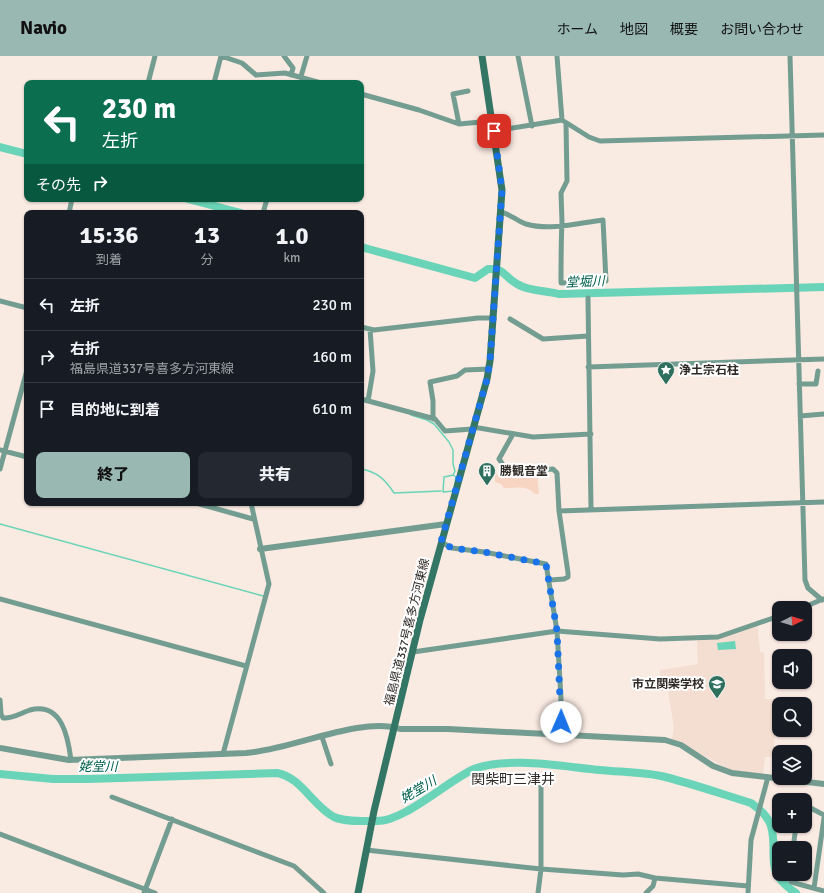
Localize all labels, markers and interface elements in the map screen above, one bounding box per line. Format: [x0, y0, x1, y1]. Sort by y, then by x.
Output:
text: Navio [20, 16, 67, 40]
text: ホーム [556, 21, 598, 38]
text: 地図 [620, 21, 648, 38]
text: 概要 [670, 21, 698, 38]
text: お問い合わせ [720, 21, 804, 38]
text: 230 m [102, 92, 176, 126]
icon: left [36, 96, 88, 148]
pin [477, 114, 511, 148]
icon: arrive [483, 120, 505, 142]
text: 左折 [102, 130, 138, 152]
icon: right [89, 172, 111, 194]
text: その先 [36, 176, 81, 194]
text: 15:36 [80, 220, 139, 250]
text: 13 [194, 220, 220, 250]
text: 1.0 [276, 221, 308, 251]
text: km [284, 250, 300, 266]
text: 到着 [96, 252, 122, 268]
text: 分 [201, 252, 214, 268]
water label: 堂堀川 [565, 273, 607, 291]
icon: left [36, 294, 58, 316]
text: 230 m [312, 296, 352, 314]
text: 左折 [70, 297, 100, 315]
text: 右折 [70, 340, 100, 358]
icon: right [36, 346, 58, 368]
text: 160 m [312, 348, 352, 366]
place icon: 浄土宗石柱 [656, 360, 676, 385]
text: 福島県道337号喜多方河東線 [70, 361, 234, 377]
place label: 浄土宗石柱 [679, 363, 739, 378]
icon: arrive [36, 398, 58, 420]
text: 610 m [312, 400, 352, 418]
text: 目的地に到着 [70, 401, 160, 419]
button: 終了 [36, 452, 190, 498]
button: 共有 [198, 452, 352, 498]
building icon: 勝観音堂 [477, 461, 497, 486]
place label: 勝観音堂 [500, 464, 548, 479]
street label: 福島県道337号喜多方河東線 [382, 557, 433, 707]
north arrow [772, 601, 812, 641]
map controls [772, 601, 812, 881]
button: sound [772, 649, 812, 689]
school or university icon: 市立関柴学校 [707, 674, 727, 699]
place label: 市立関柴学校 [632, 677, 704, 692]
button: search [772, 697, 812, 737]
position arrow [540, 701, 582, 743]
button: layers [772, 745, 812, 785]
water label: 姥堂川 [78, 759, 119, 775]
district label: 関柴町三津井 [471, 771, 555, 788]
water label: 姥堂川 [398, 772, 441, 807]
button: + [772, 793, 812, 833]
button: − [772, 841, 812, 881]

